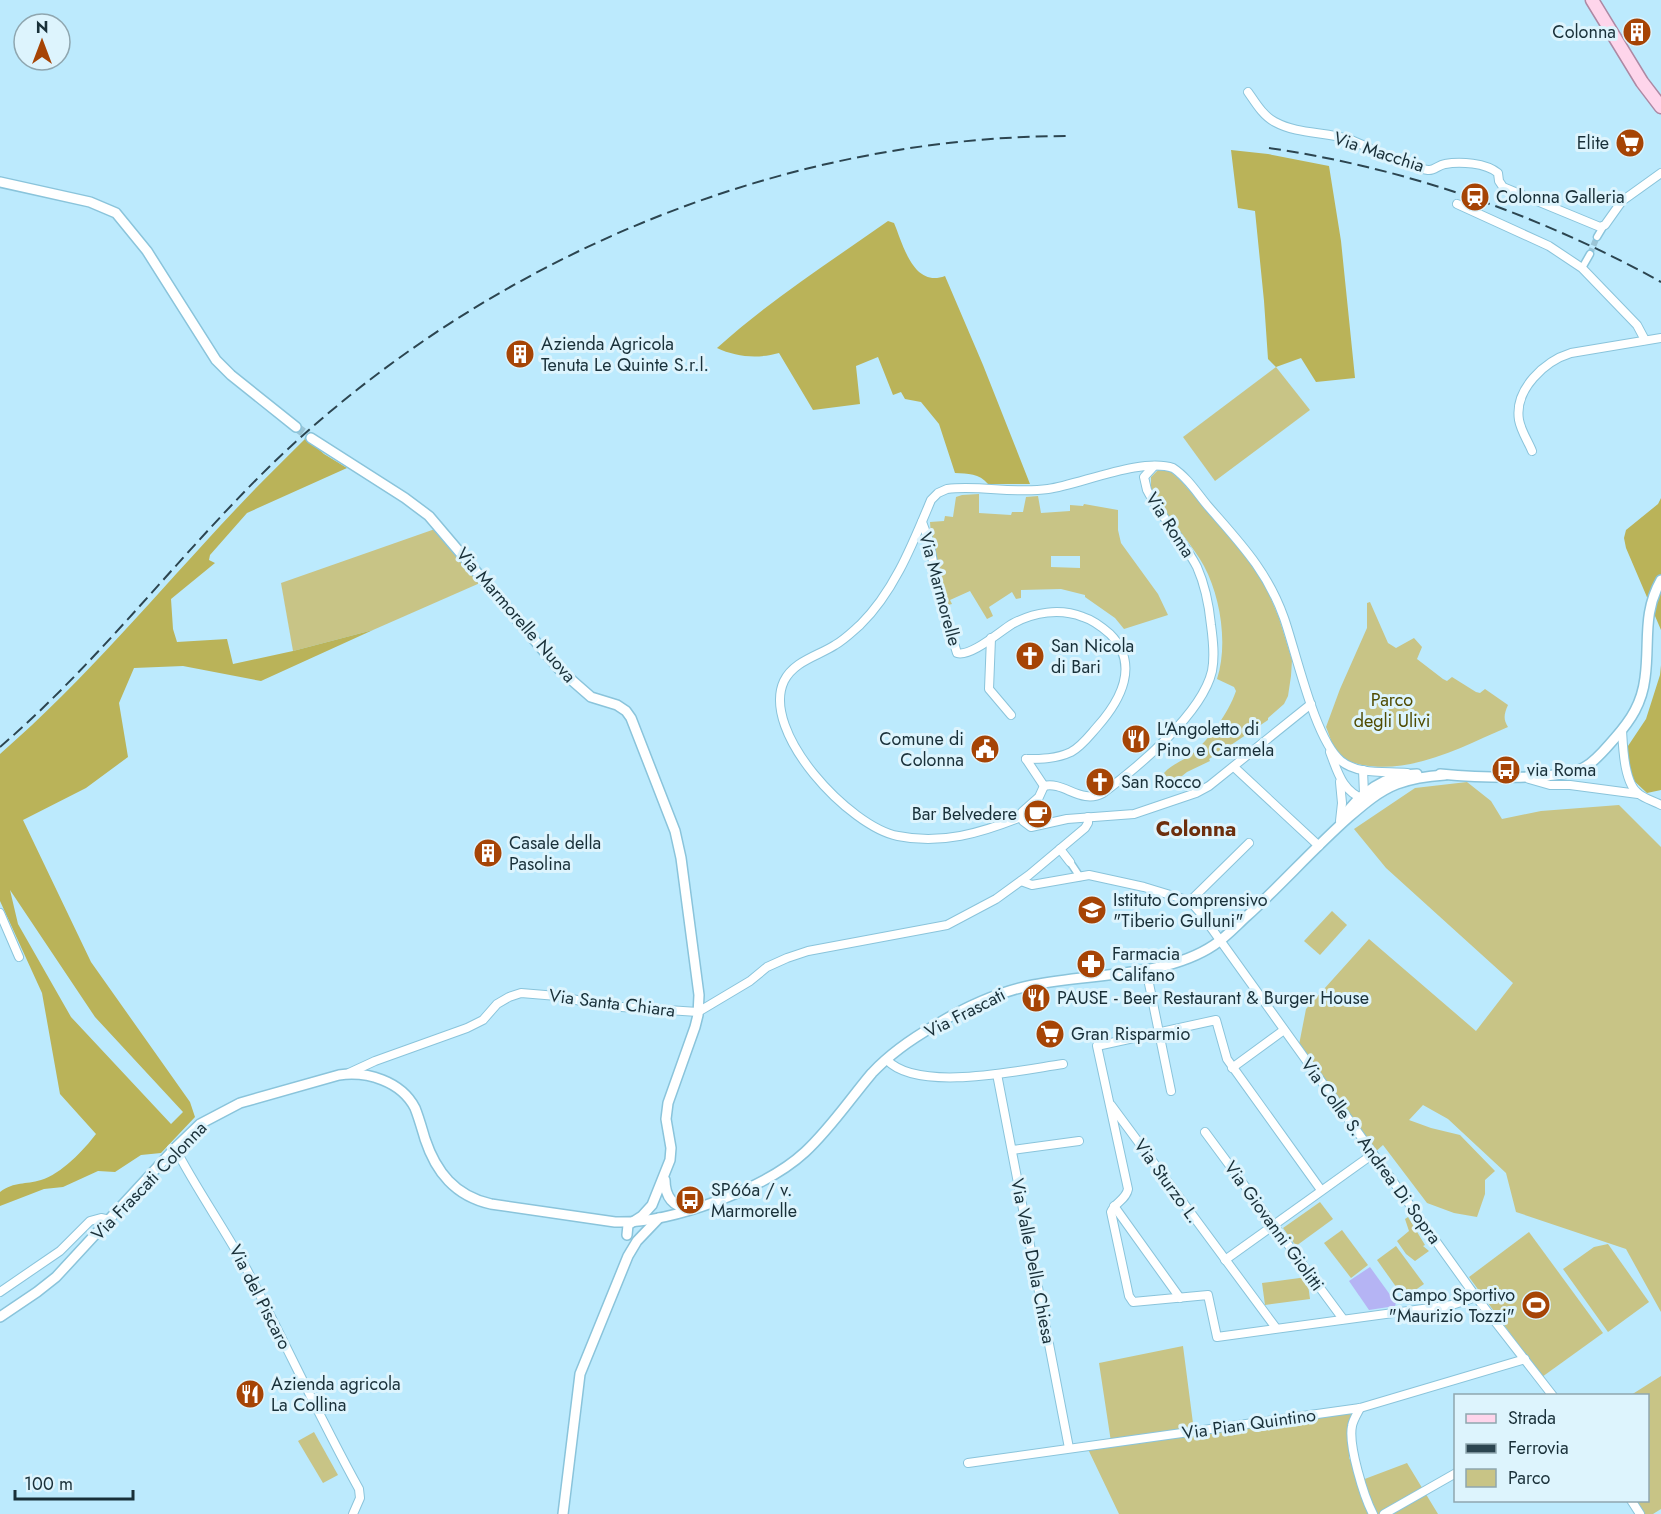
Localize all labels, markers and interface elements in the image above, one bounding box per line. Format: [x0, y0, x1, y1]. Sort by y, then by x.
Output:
north arrow [12, 12, 72, 72]
text: N [36, 16, 48, 39]
building icon: Colonna [1621, 16, 1653, 48]
place label: Colonna [1552, 19, 1616, 45]
street label: Via Macchia [1330, 125, 1428, 179]
supermarket icon: Elite [1614, 127, 1646, 159]
place label: Elite [1577, 130, 1609, 156]
station icon: Colonna Galleria [1459, 181, 1491, 213]
place label: Colonna Galleria [1496, 184, 1625, 210]
place label: Azienda Agricola Tenuta Le Quinte S.r.l. [541, 331, 709, 378]
building icon: Azienda Agricola Tenuta Le Quinte S.r.l. [504, 338, 536, 370]
street label: Via Roma [1139, 487, 1201, 563]
street label: Via Marmorelle [912, 529, 968, 649]
street label: Via Marmorelle Nuova [450, 542, 582, 688]
place label: San Nicola di Bari [1051, 633, 1134, 680]
church icon: San Nicola di Bari [1014, 640, 1046, 672]
park label: Parco degli Ulivi [1354, 687, 1430, 734]
place label: L'Angoletto di Pino e Carmela [1157, 716, 1274, 763]
restaurant icon: L'Angoletto di Pino e Carmela [1120, 723, 1152, 755]
place label: Comune di Colonna [879, 726, 964, 773]
public building icon: Comune di Colonna [969, 733, 1001, 765]
bus stop icon: via Roma [1490, 754, 1522, 786]
place label: via Roma [1527, 757, 1596, 783]
church icon: San Rocco [1084, 766, 1116, 798]
place label: San Rocco [1121, 769, 1201, 795]
cafe icon: Bar Belvedere [1022, 798, 1054, 830]
place label: Bar Belvedere [912, 801, 1017, 827]
district label: Colonna [1156, 814, 1236, 844]
place label: Casale della Pasolina [509, 830, 601, 877]
building icon: Casale della Pasolina [472, 837, 504, 869]
place label: Istituto Comprensivo "Tiberio Gulluni" [1113, 887, 1268, 934]
school or university icon: Istituto Comprensivo "Tiberio Gulluni" [1076, 894, 1108, 926]
place label: Farmacia Califano [1112, 941, 1180, 988]
pharmacy icon: Farmacia Califano [1075, 948, 1107, 980]
street label: Via Santa Chiara [547, 982, 677, 1024]
street label: Via Frascati [920, 982, 1010, 1044]
restaurant icon: PAUSE - Beer Restaurant & Burger House [1020, 982, 1052, 1014]
place label: PAUSE - Beer Restaurant & Burger House [1057, 985, 1369, 1011]
supermarket icon: Gran Risparmio [1034, 1018, 1066, 1050]
place label: Gran Risparmio [1071, 1021, 1190, 1047]
street label: Via Colle S. Andrea Di Sopra [1295, 1053, 1447, 1249]
street label: Via Frascati Colonna [85, 1116, 213, 1246]
street label: Via Sturzo L. [1128, 1134, 1206, 1228]
street label: Via Giovanni Giolitti [1218, 1156, 1330, 1296]
street label: Via Valle Della Chiesa [1004, 1176, 1062, 1346]
place label: SP66a / v. Marmorelle [711, 1177, 797, 1224]
bus stop icon: SP66a / v. Marmorelle [674, 1184, 706, 1216]
street label: Via del Piscaro [222, 1240, 298, 1354]
place label: Campo Sportivo "Maurizio Tozzi" [1389, 1282, 1515, 1329]
sports icon: Campo Sportivo "Maurizio Tozzi" [1520, 1289, 1552, 1321]
place label: Azienda agricola La Collina [271, 1371, 401, 1418]
restaurant icon: Azienda agricola La Collina [234, 1378, 266, 1410]
legend [1454, 1394, 1649, 1502]
street label: Via Pian Quintino [1180, 1402, 1318, 1446]
text: Strada [1508, 1405, 1556, 1431]
text: Ferrovia [1508, 1435, 1569, 1461]
scale bar [15, 1463, 134, 1501]
text: Parco [1508, 1465, 1550, 1491]
text: 100 m [24, 1471, 73, 1497]

